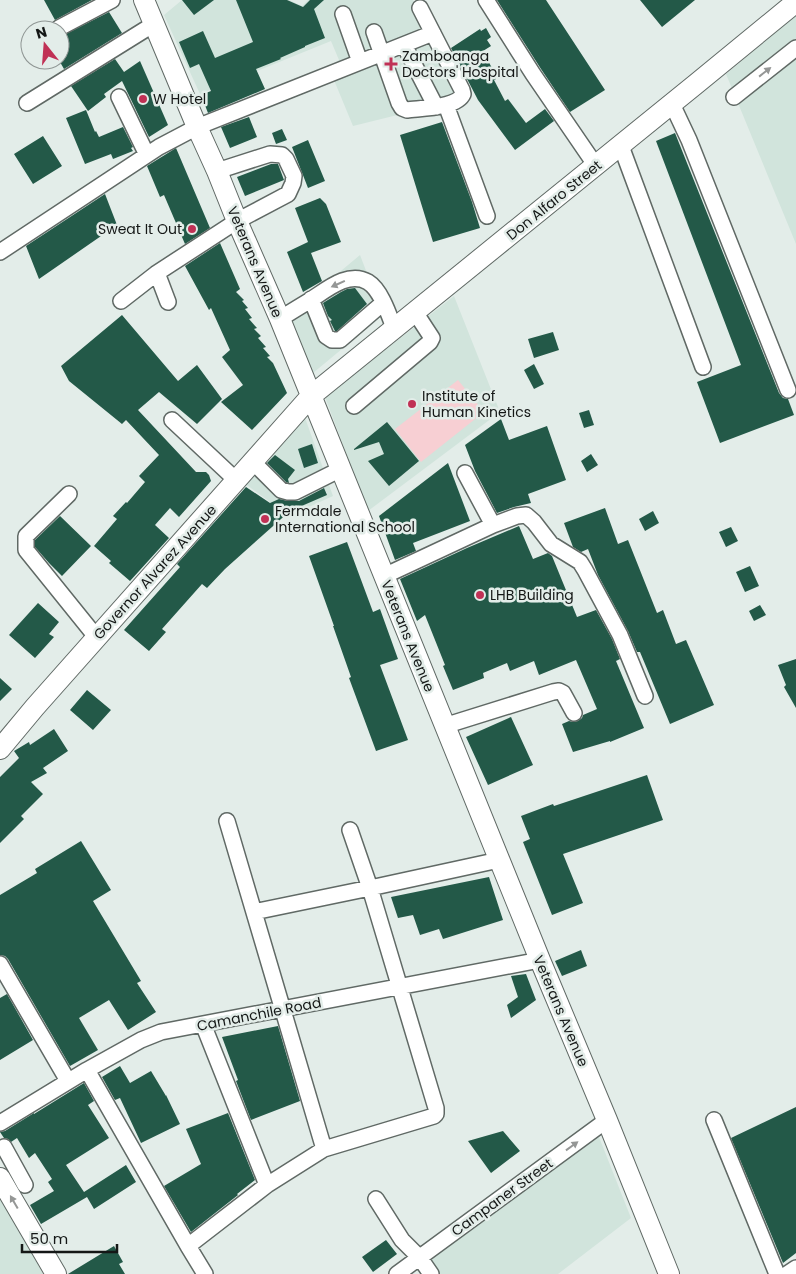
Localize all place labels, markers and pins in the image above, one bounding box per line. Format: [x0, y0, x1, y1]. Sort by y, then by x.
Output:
place label: Zamboanga Doctors' Hospital [402, 46, 519, 82]
marker: Zamboanga Doctors' Hospital [384, 57, 398, 71]
place label: W Hotel [153, 89, 206, 109]
marker: W Hotel [137, 93, 149, 105]
place label: Sweat It Out [98, 219, 182, 239]
marker: Sweat It Out [186, 223, 198, 235]
place label: Institute of Human Kinetics [422, 386, 531, 422]
marker: Institute of Human Kinetics [406, 398, 418, 410]
place label: Fermdale International School [275, 501, 415, 537]
marker: Fermdale International School [259, 513, 271, 525]
place label: LHB Building [490, 585, 574, 605]
marker: LHB Building [474, 589, 486, 601]

